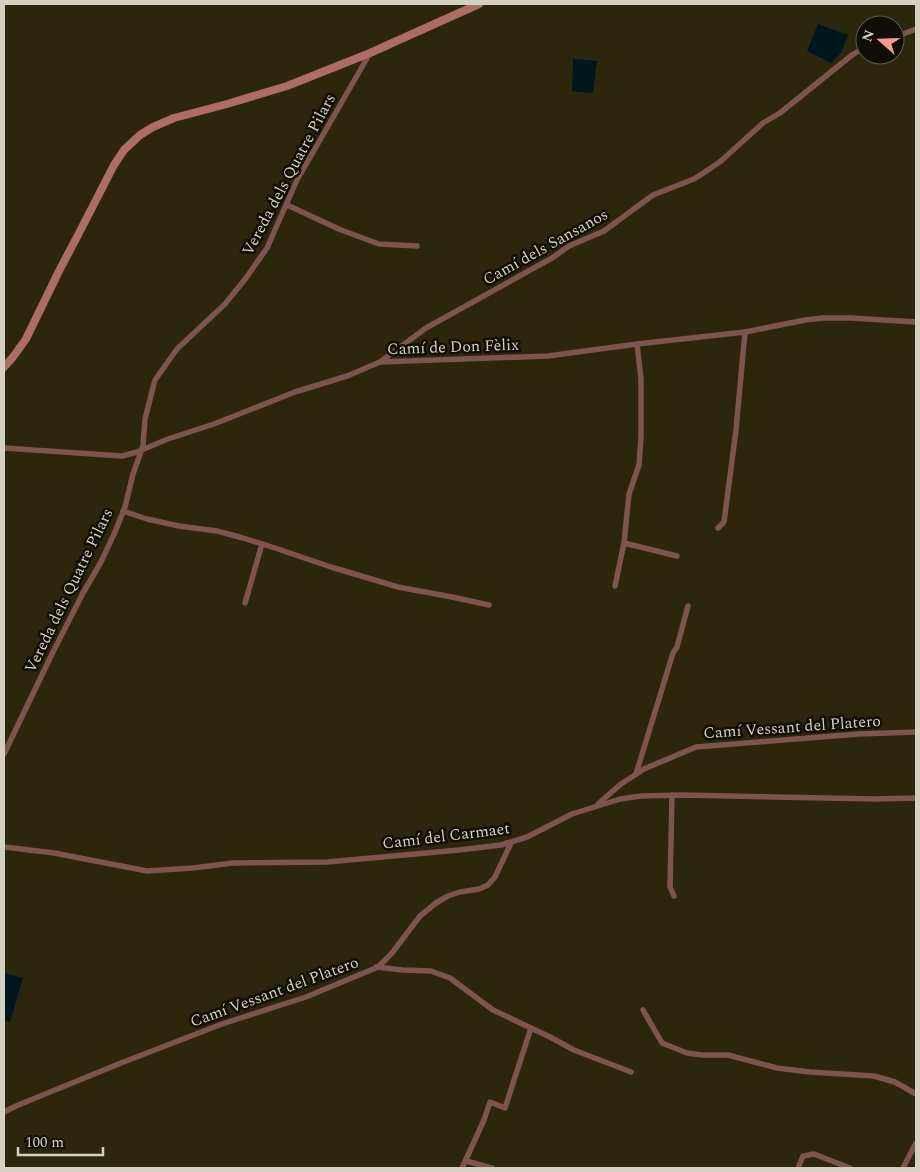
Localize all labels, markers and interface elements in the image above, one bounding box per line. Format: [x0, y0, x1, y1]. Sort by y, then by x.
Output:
north arrow [855, 15, 905, 65]
text: N [856, 27, 880, 45]
street label: Vereda dels Quatre Pilars [236, 89, 342, 260]
street label: Camí dels Sansanos [478, 202, 613, 291]
street label: Camí de Don Fèlix [387, 333, 519, 361]
street label: Vereda dels Quatre Pilars [19, 504, 119, 677]
street label: Camí Vessant del Platero [702, 709, 882, 745]
street label: Camí del Carmaet [381, 816, 512, 856]
street label: Camí Vessant del Platero [187, 950, 362, 1034]
scale bar [18, 1124, 102, 1156]
text: 100 m [25, 1131, 64, 1154]

